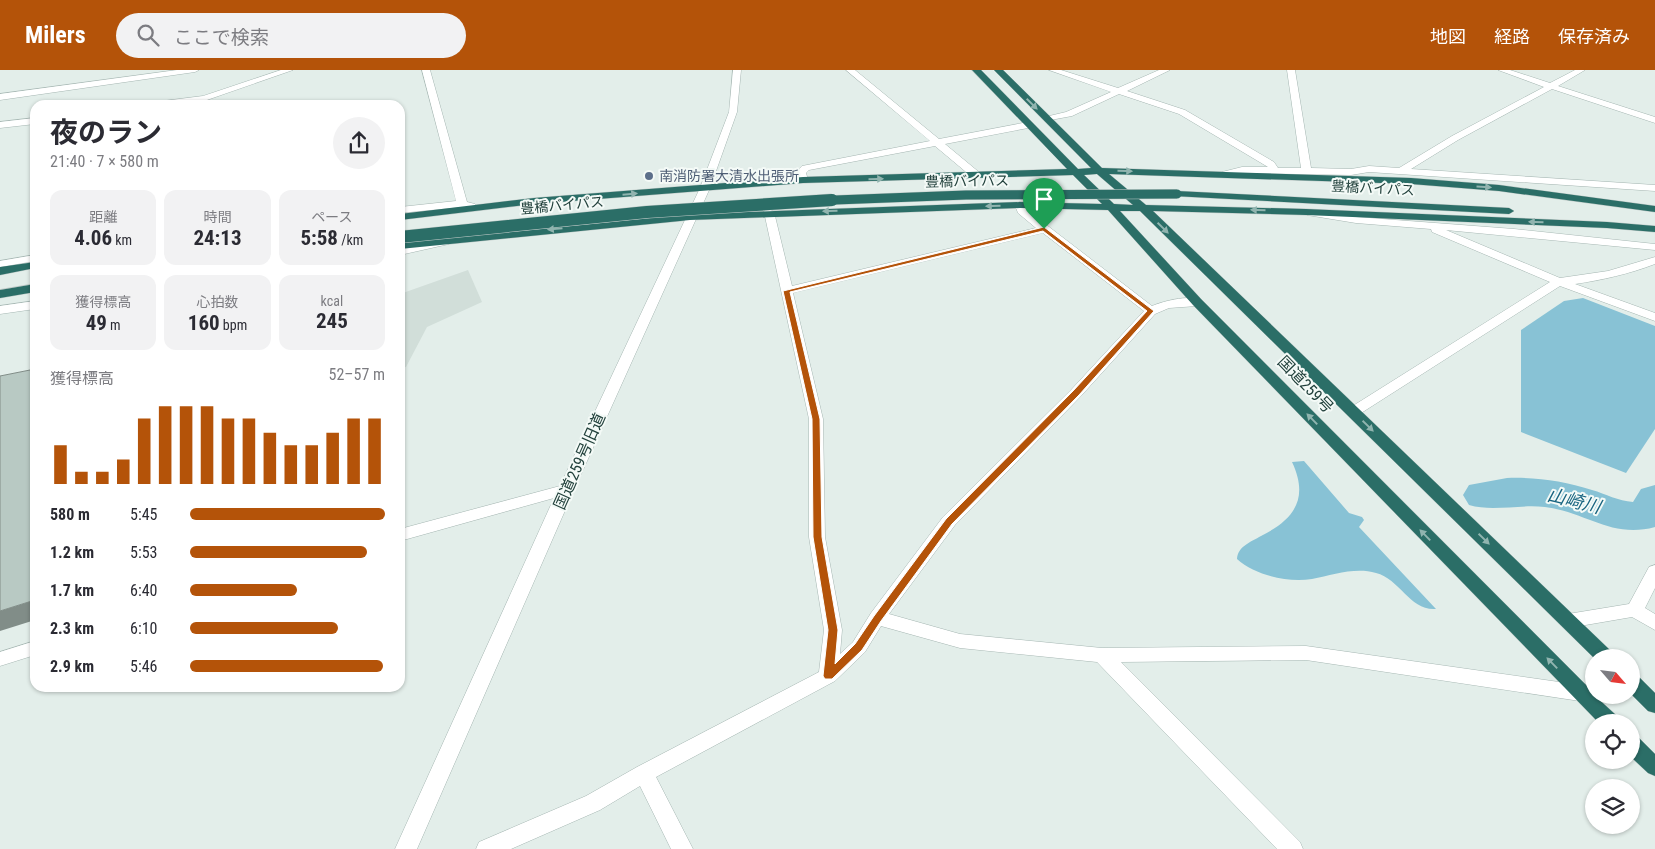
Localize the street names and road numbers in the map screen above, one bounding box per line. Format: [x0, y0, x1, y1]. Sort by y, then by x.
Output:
street label: 豊橋バイパス [925, 172, 1009, 190]
street label: 豊橋バイパス [1331, 178, 1415, 198]
street label: 豊橋バイパス [520, 193, 604, 217]
street label: 国道259号 [1274, 352, 1337, 417]
street label: 国道259号旧道 [550, 410, 609, 512]

